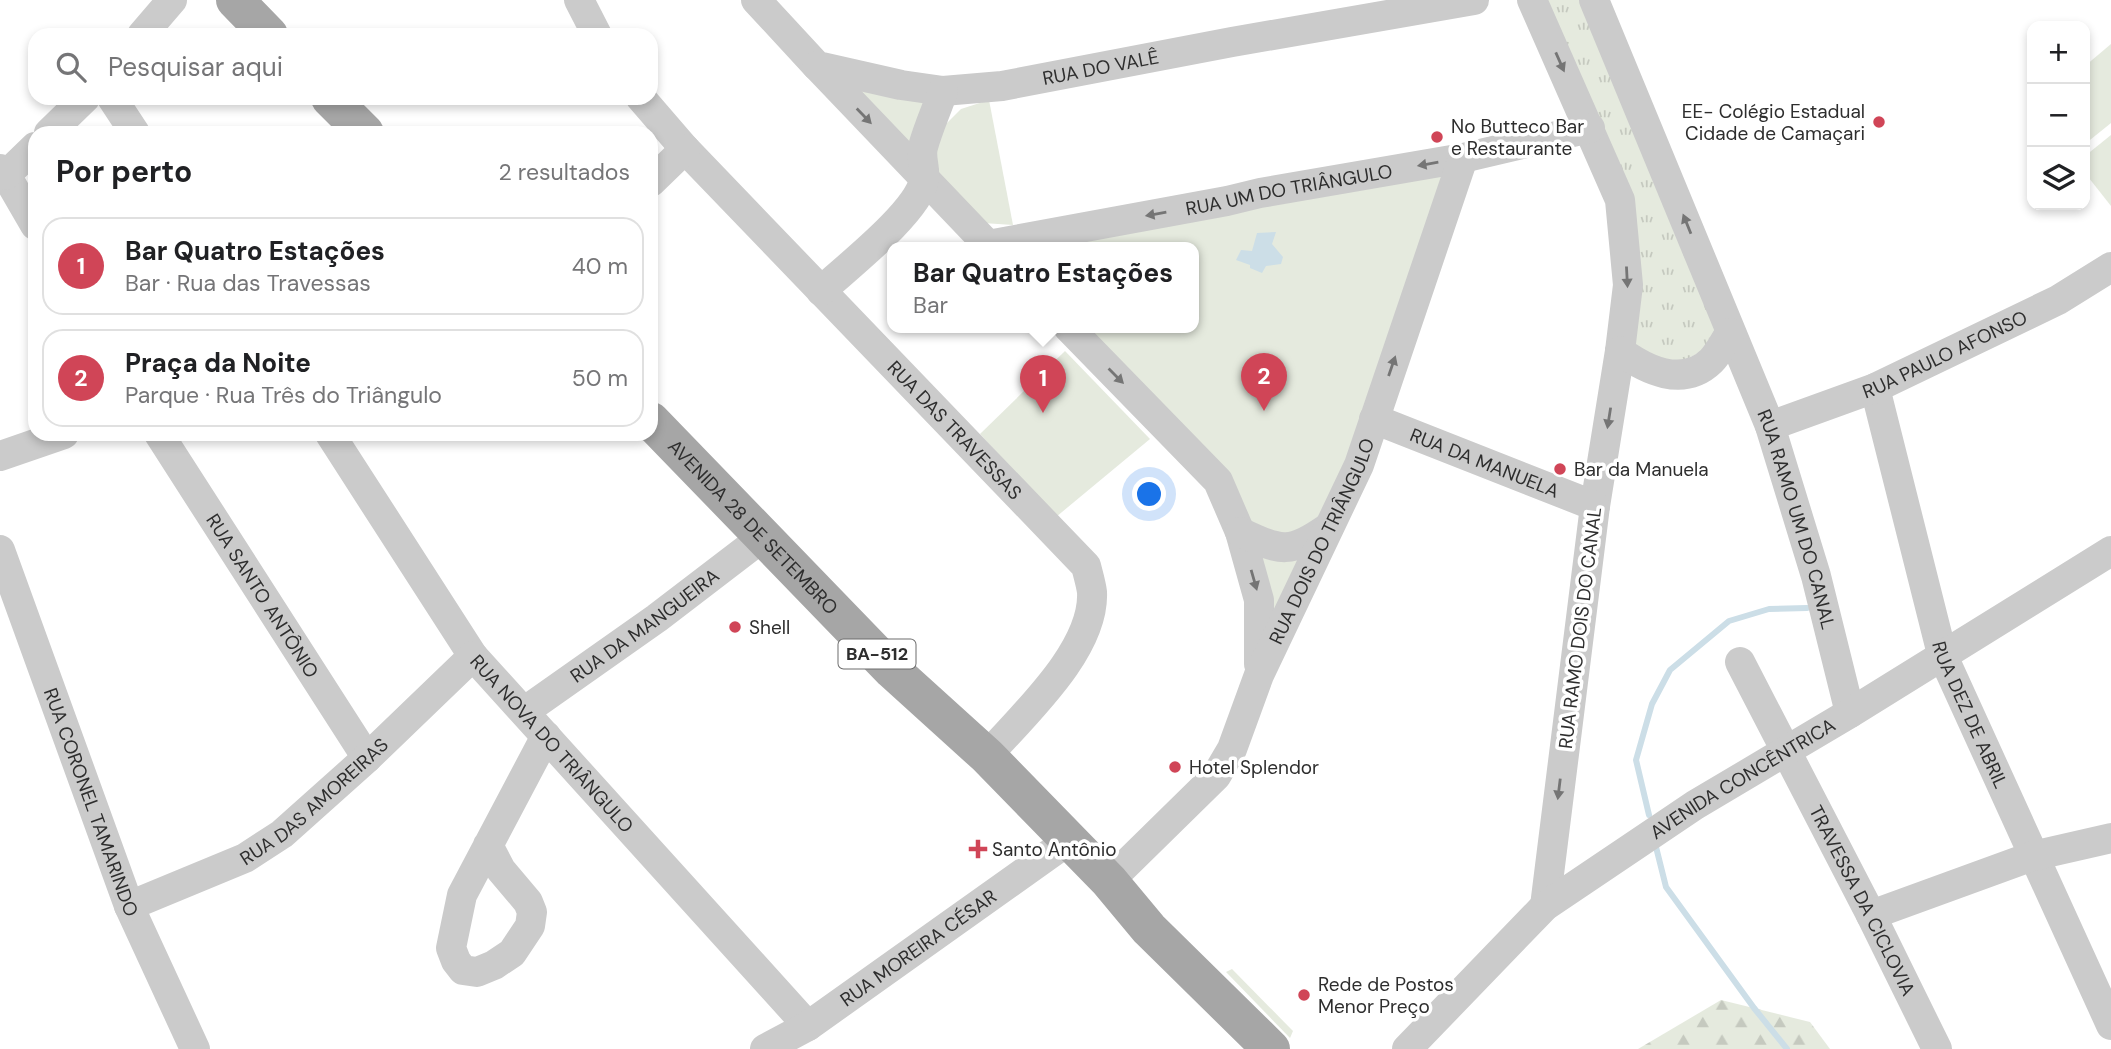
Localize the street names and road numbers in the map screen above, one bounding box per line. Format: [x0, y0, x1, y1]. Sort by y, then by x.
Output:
street label: RUA DO VALÊ [1040, 44, 1161, 91]
street label: RUA UM DO TRIÂNGULO [1184, 158, 1394, 221]
street label: RUA PAULO AFONSO [1859, 304, 2031, 404]
street label: RUA DAS TRAVESSAS [882, 355, 1028, 505]
street label: RUA RAMO UM DO CANAL [1752, 405, 1841, 632]
street label: RUA DA MANUELA [1407, 422, 1563, 503]
street label: AVENIDA 28 DE SETEMBRO [663, 434, 844, 620]
street label: RUA DOIS DO TRIÂNGULO [1263, 435, 1380, 648]
street label: RUA RAMO DOIS DO CANAL [1553, 506, 1607, 750]
street label: RUA SANTO ANTÔNIO [201, 509, 325, 682]
street label: RUA DA MANGUEIRA [565, 562, 724, 688]
street label: RUA DEZ DE ABRIL [1927, 639, 2014, 792]
road number: BA-512 [838, 640, 916, 668]
street label: RUA NOVA DO TRIÂNGULO [465, 649, 639, 838]
street label: RUA CORONEL TAMARINDO [38, 684, 145, 920]
street label: AVENIDA CONCÊNTRICA [1645, 712, 1840, 844]
street label: RUA DAS AMOREIRAS [235, 732, 393, 871]
street label: TRAVESSA DA CICLOVIA [1804, 801, 1921, 1000]
street label: RUA MOREIRA CÉSAR [835, 883, 1001, 1012]

